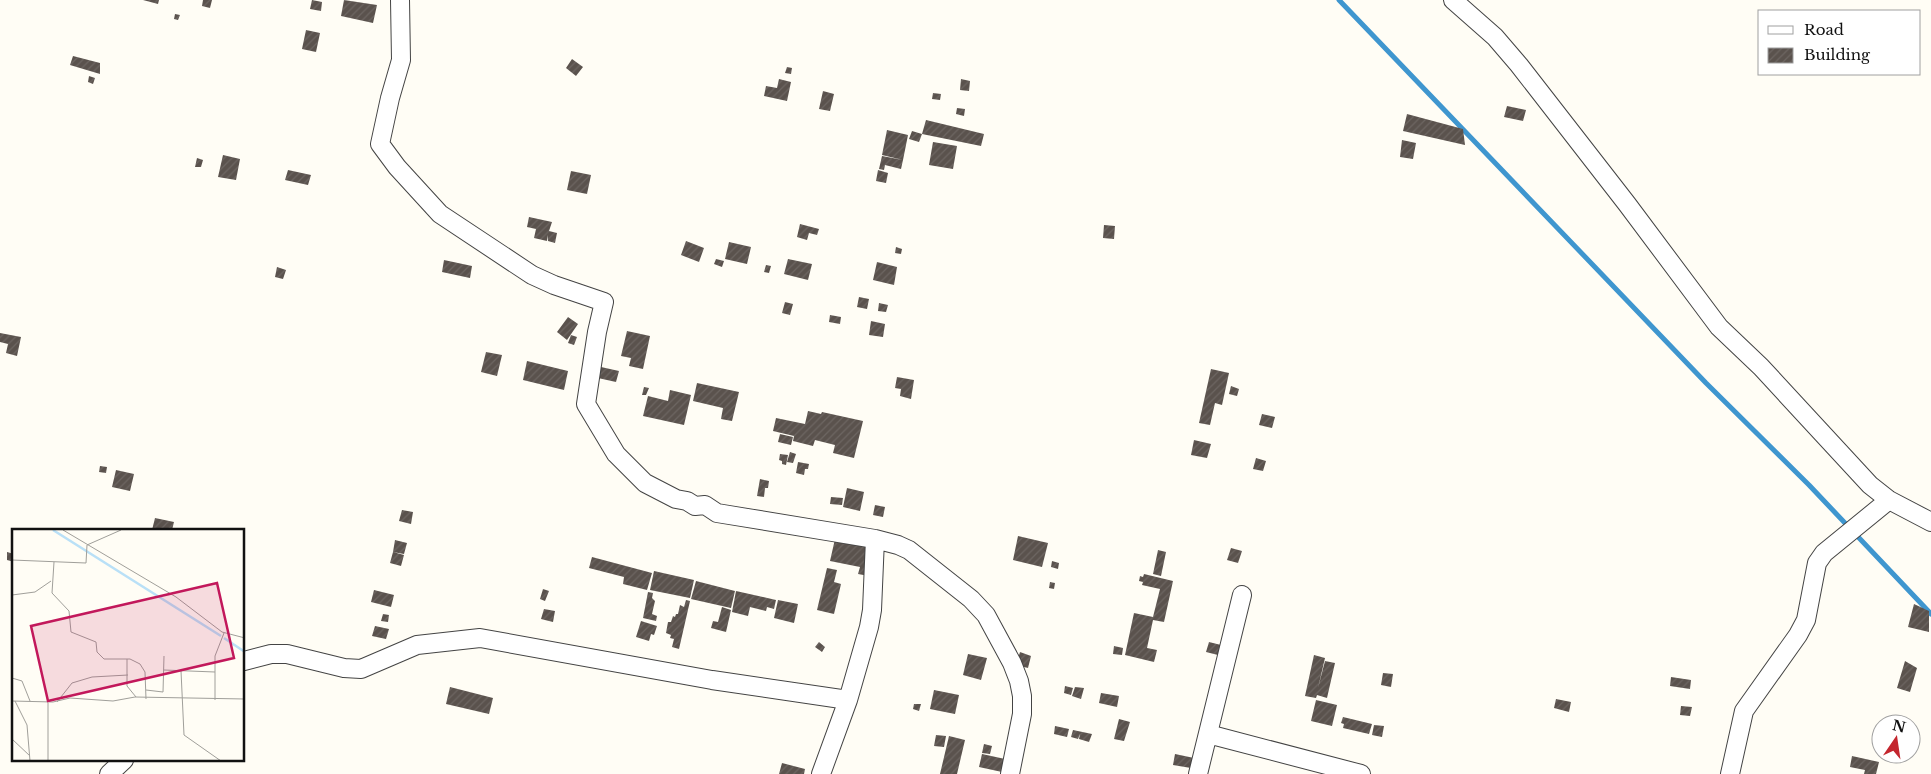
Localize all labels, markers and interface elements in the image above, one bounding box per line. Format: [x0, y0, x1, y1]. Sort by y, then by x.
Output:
legend [1758, 10, 1921, 75]
text: Road [1804, 20, 1844, 39]
text: Building [1804, 45, 1871, 64]
inset map [12, 529, 245, 762]
north arrow [1871, 714, 1921, 764]
text: N [1890, 716, 1907, 737]

